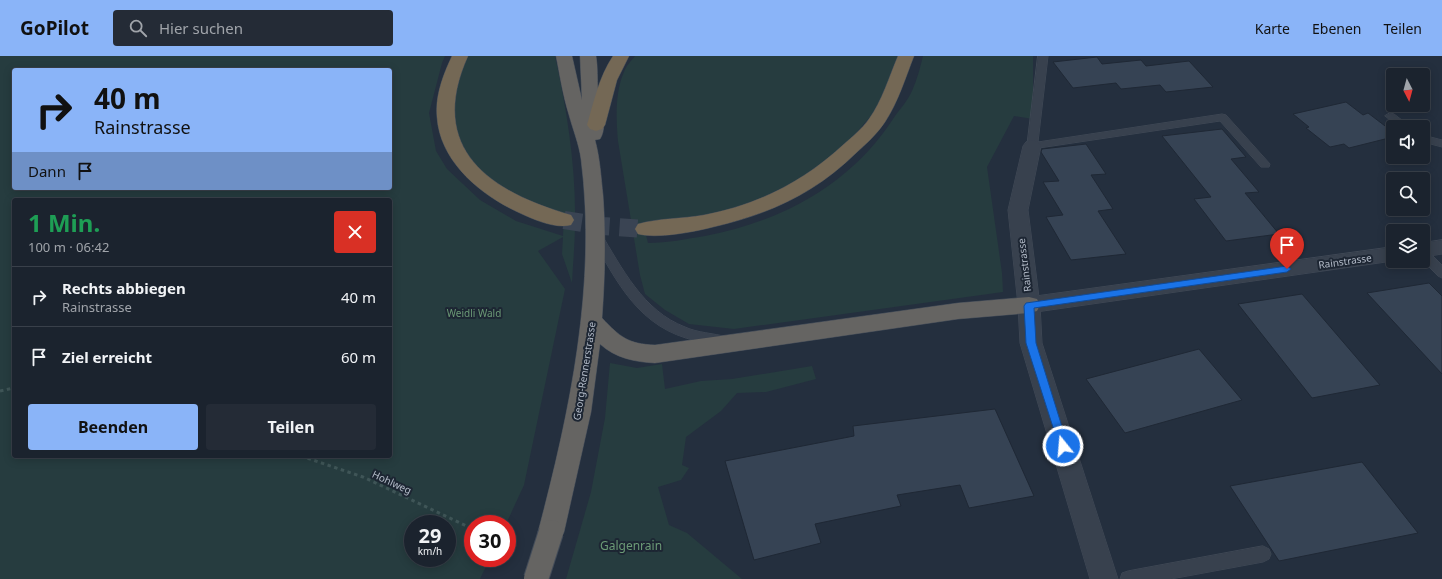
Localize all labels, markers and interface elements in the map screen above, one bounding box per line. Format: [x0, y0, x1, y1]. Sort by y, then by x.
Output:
search box [113, 10, 393, 46]
text: GoPilot [20, 15, 89, 41]
icon: search [127, 17, 149, 39]
text: Hier suchen [159, 18, 243, 38]
text: Karte [1255, 19, 1290, 38]
text: Ebenen [1312, 19, 1362, 38]
text: Teilen [1384, 19, 1422, 38]
north arrow [1386, 68, 1430, 112]
map controls [1386, 68, 1430, 268]
text: 40 m [94, 79, 161, 117]
icon: right [28, 84, 80, 136]
text: Rainstrasse [94, 115, 191, 139]
button: sound [1386, 120, 1430, 164]
icon: arrive [74, 160, 96, 182]
text: Dann [28, 161, 66, 181]
button: search [1386, 172, 1430, 216]
text: 1 Min. [28, 206, 100, 239]
button: close [334, 211, 376, 253]
button: layers [1386, 224, 1430, 268]
pin [1270, 228, 1304, 269]
icon: arrive [1276, 234, 1298, 256]
street label: Rainstrasse [1014, 237, 1034, 293]
text: 100 m · 06:42 [28, 238, 109, 256]
street label: Rainstrasse [1317, 250, 1373, 272]
text: Rechts abbiegen [62, 278, 186, 298]
icon: right [28, 286, 50, 308]
text: 40 m [341, 287, 376, 307]
text: Rainstrasse [62, 298, 132, 316]
park label: Weidli Wald [447, 306, 501, 320]
street label: Georg-Rennerstrasse [569, 320, 599, 421]
icon: arrive [28, 346, 50, 368]
text: Ziel erreicht [62, 347, 152, 367]
text: 60 m [341, 347, 376, 367]
button: Beenden [28, 404, 198, 450]
button: Teilen [206, 404, 376, 450]
position arrow [1042, 425, 1084, 467]
street label: Hohlweg [370, 467, 414, 497]
speed limit sign: 30 [464, 515, 516, 567]
text: 29 [419, 522, 441, 549]
park label: Galgenrain [600, 537, 662, 554]
text: km/h [418, 544, 442, 558]

